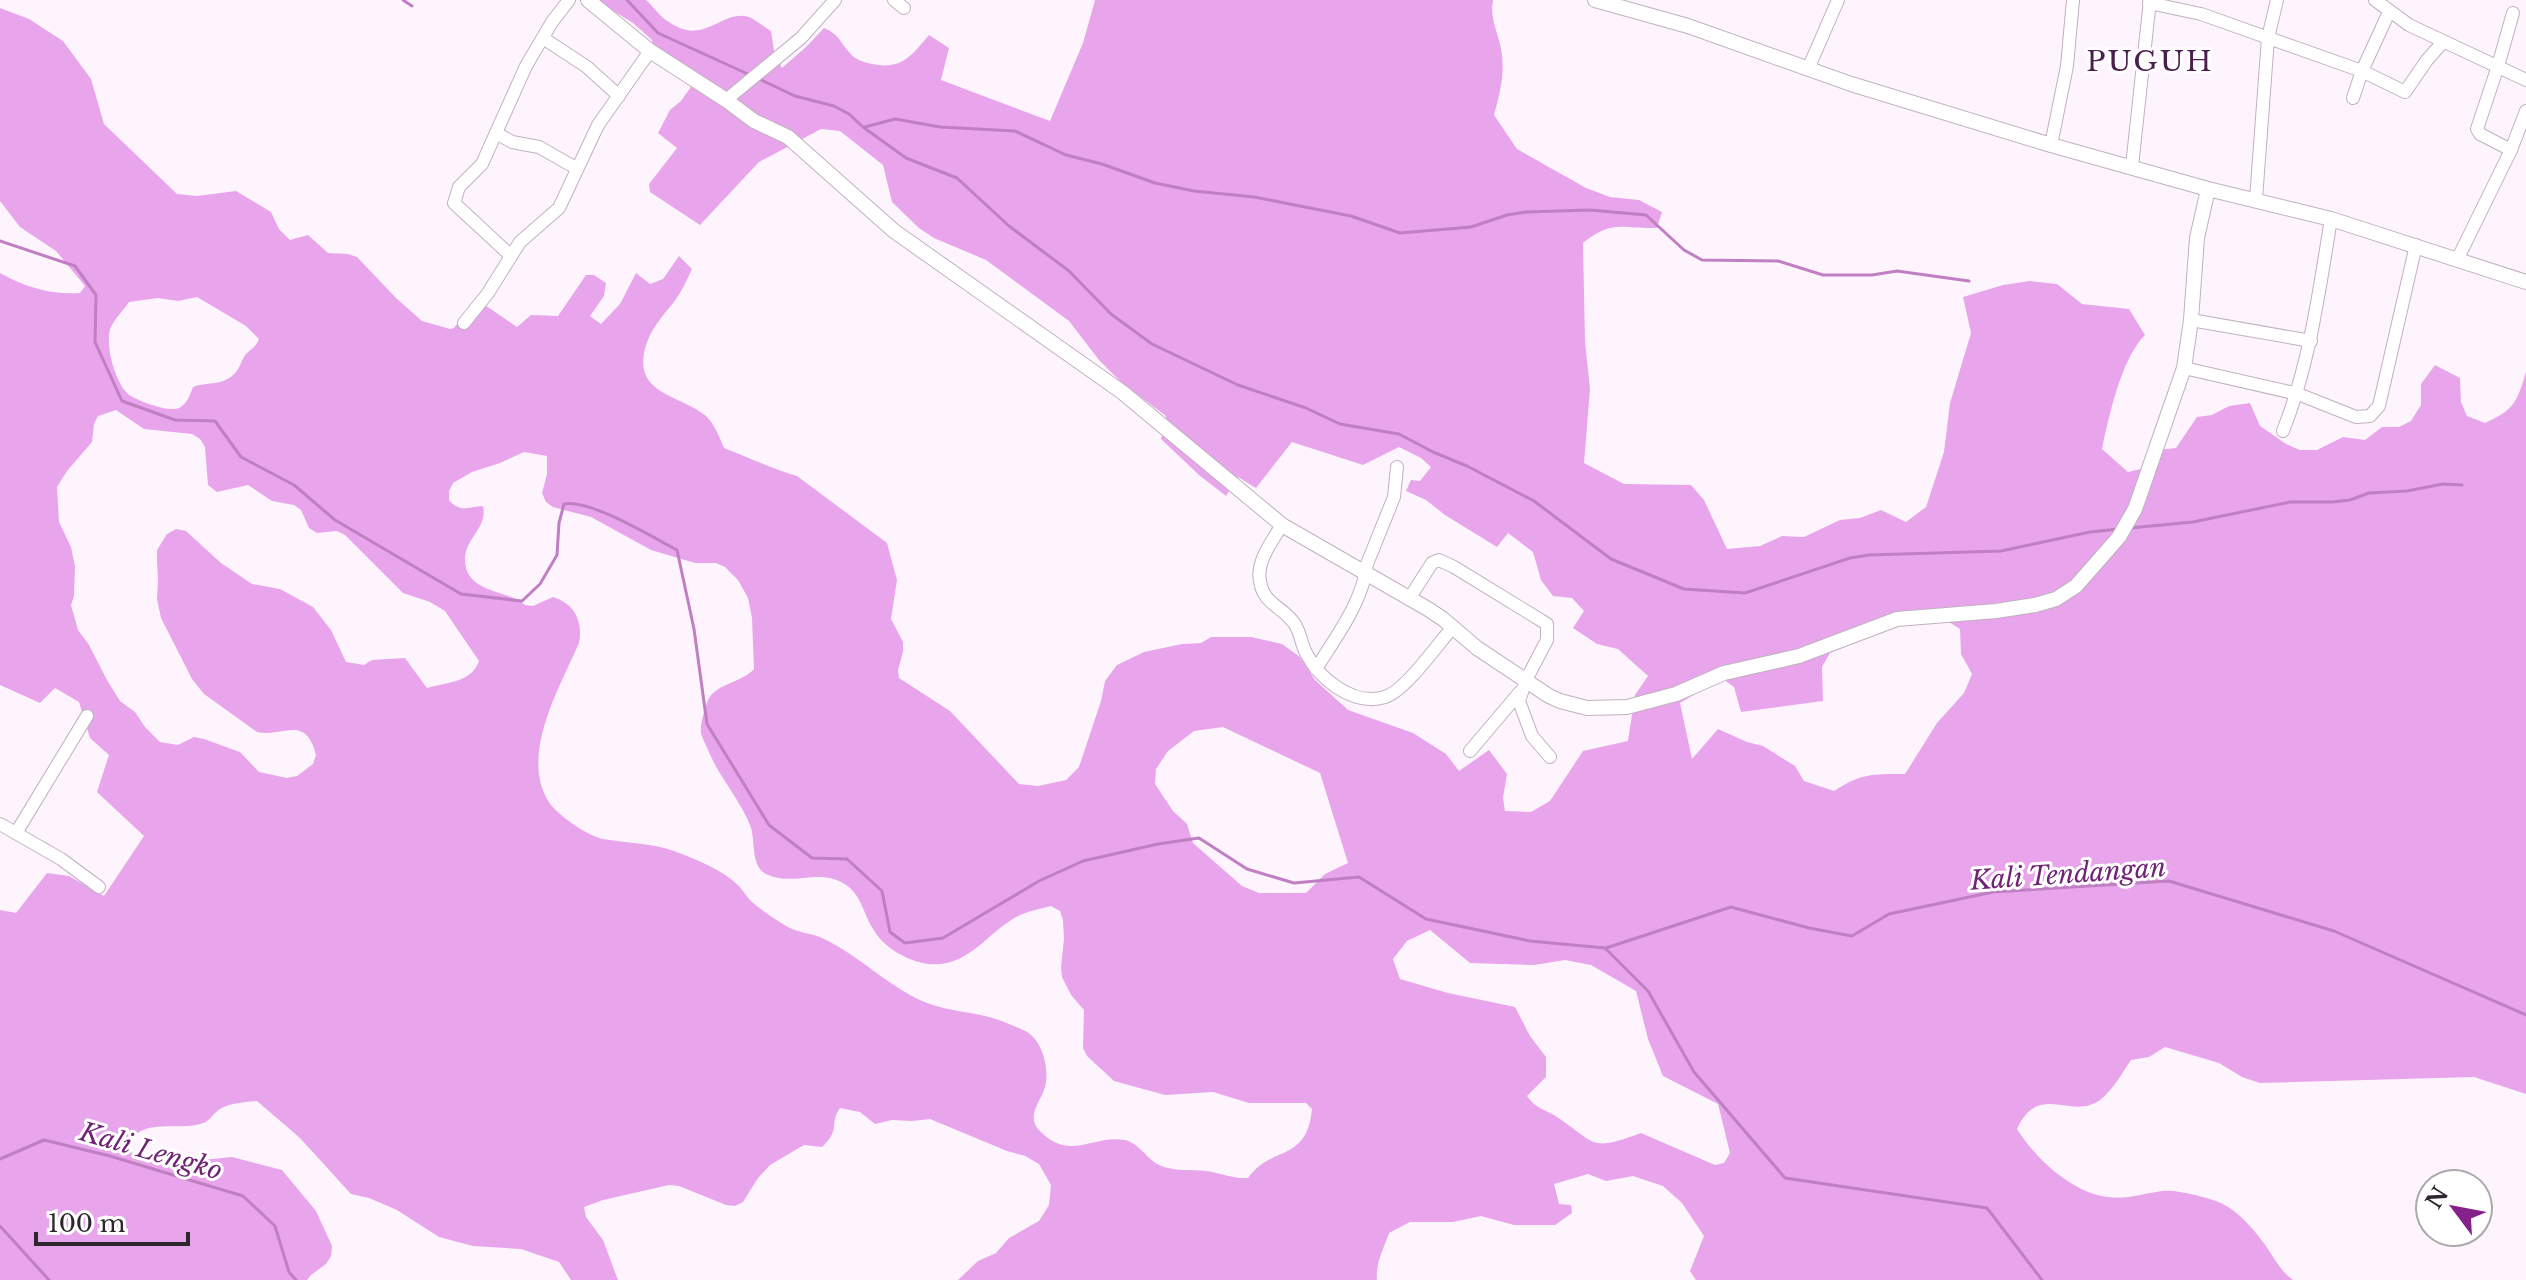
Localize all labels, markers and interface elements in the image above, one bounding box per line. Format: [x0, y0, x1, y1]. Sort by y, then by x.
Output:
district label: PUGUH [2086, 44, 2214, 79]
water label: Kali Tendangan [1968, 851, 2167, 897]
water label: Kali Lengko [75, 1115, 226, 1187]
north arrow [2414, 1168, 2494, 1248]
text: N [2421, 1181, 2455, 1214]
scale bar [36, 1196, 188, 1246]
text: 100 m [48, 1209, 126, 1238]

